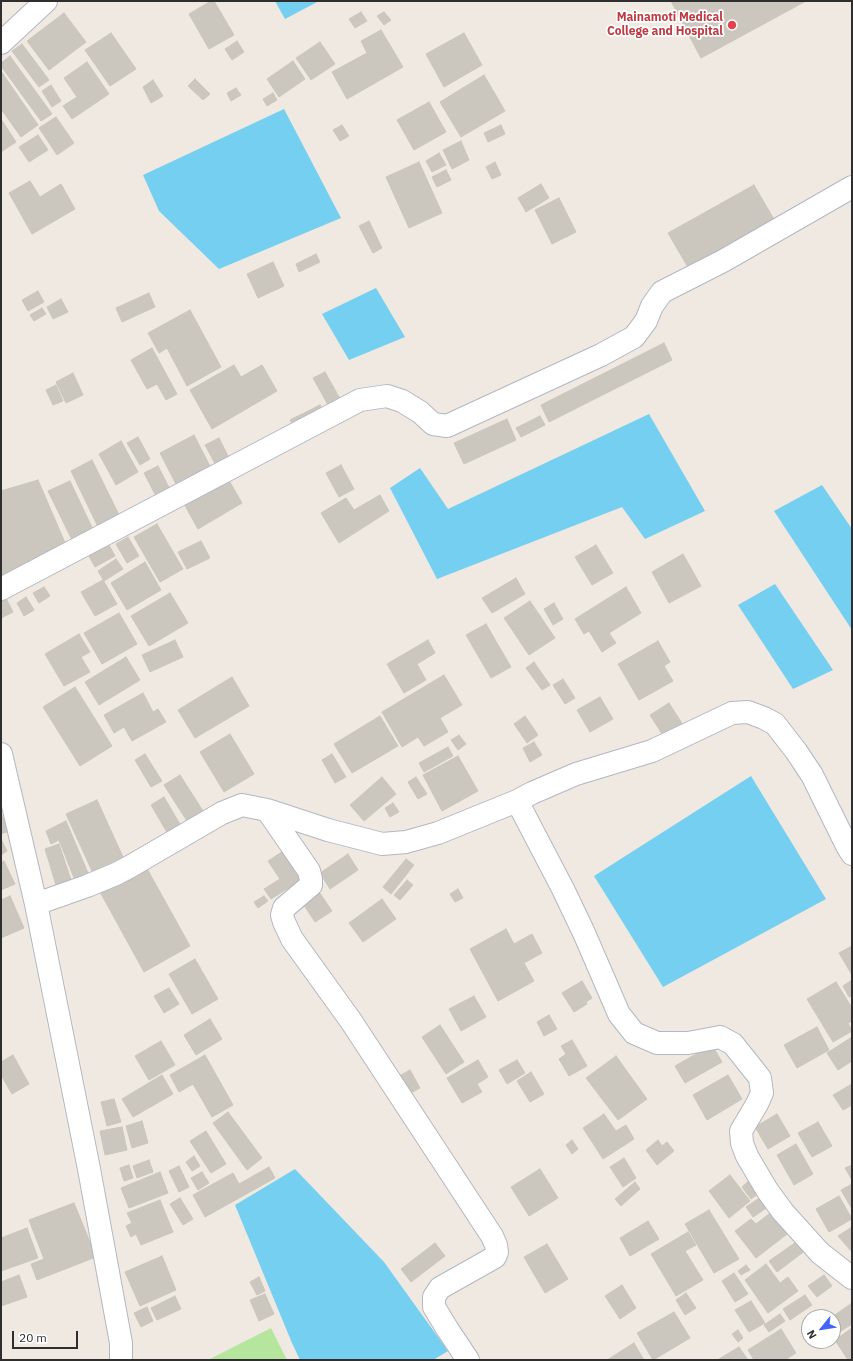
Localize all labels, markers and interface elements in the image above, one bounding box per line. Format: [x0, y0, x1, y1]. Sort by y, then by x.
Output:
place label: Mainamoti Medical College and Hospital [607, 11, 723, 39]
marker: Mainamoti Medical College and Hospital [726, 19, 738, 31]
north arrow [801, 1309, 841, 1349]
scale bar [14, 1323, 80, 1349]
text: N [803, 1328, 820, 1341]
text: 20 m [19, 1330, 47, 1345]

